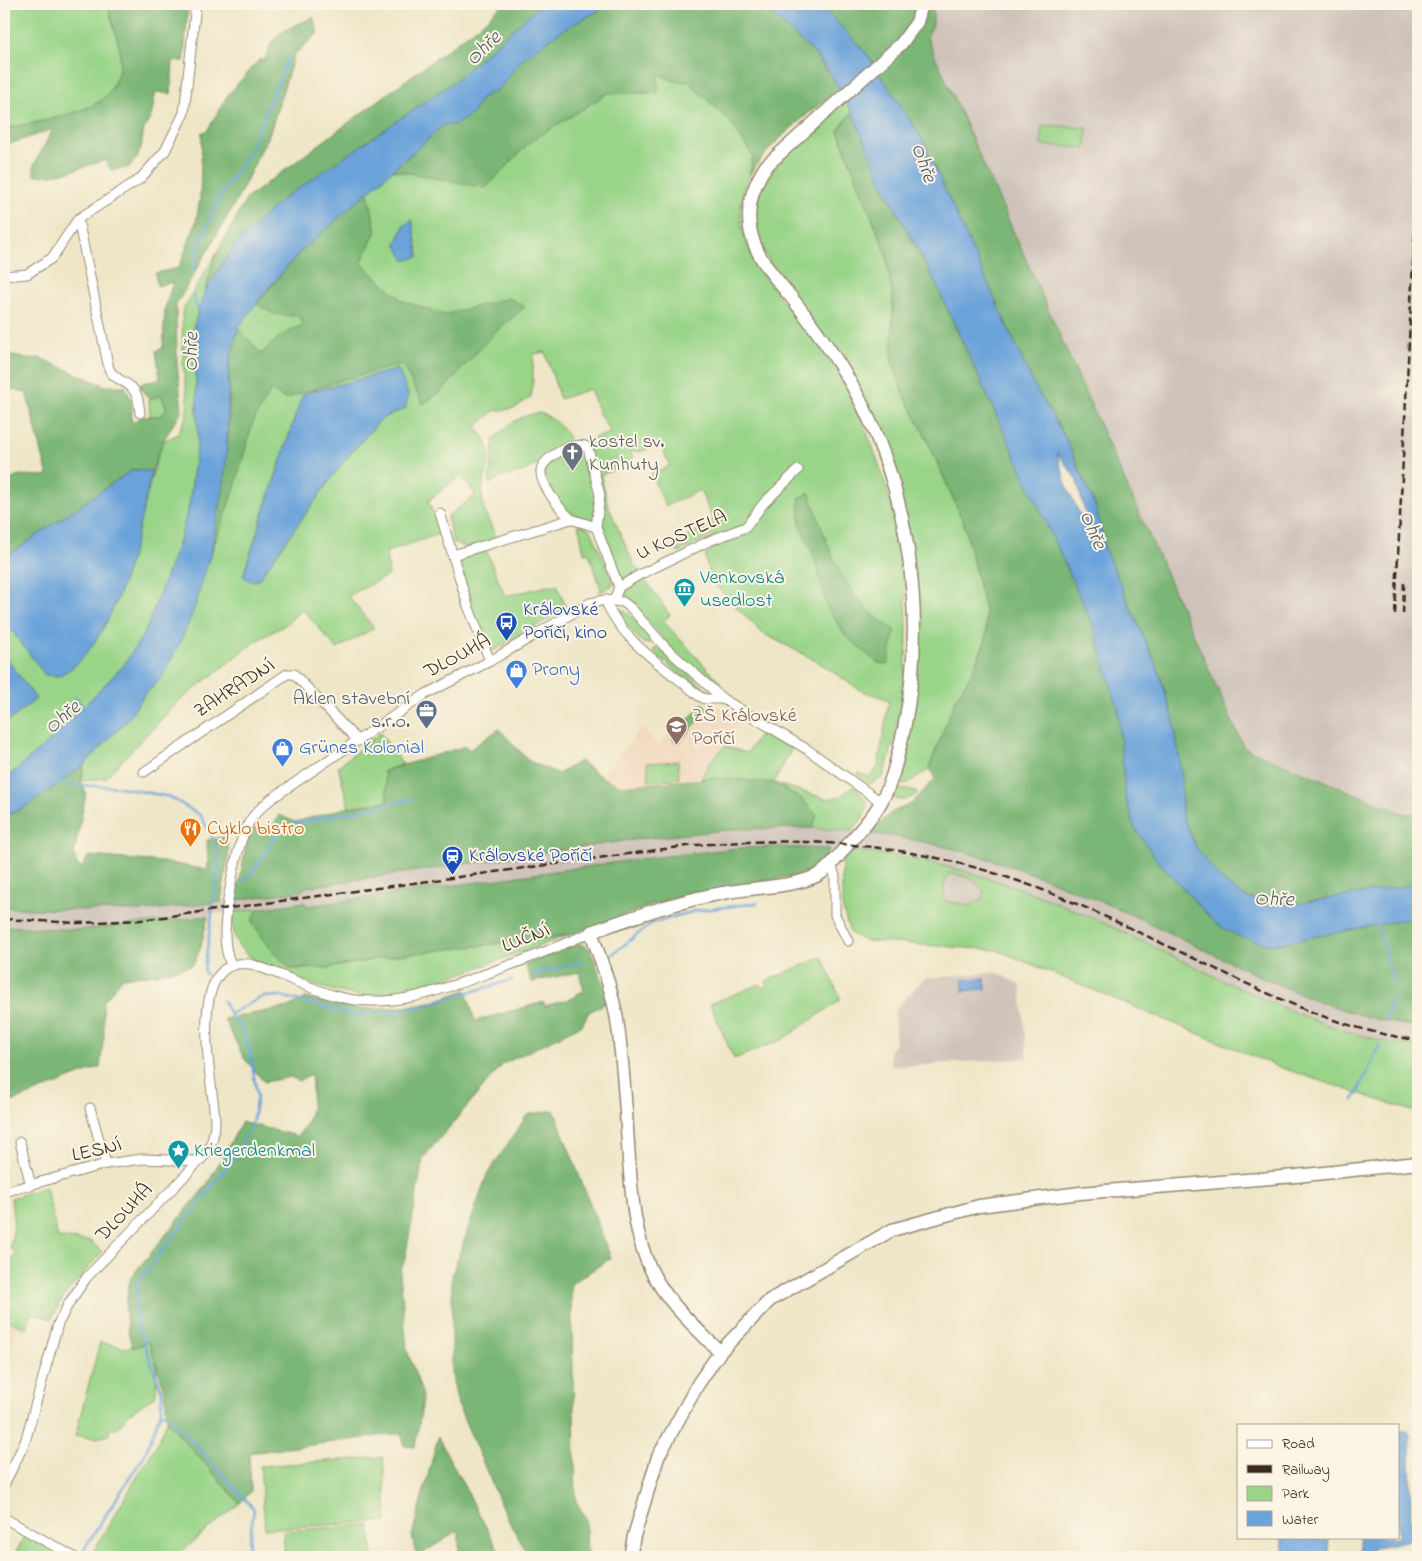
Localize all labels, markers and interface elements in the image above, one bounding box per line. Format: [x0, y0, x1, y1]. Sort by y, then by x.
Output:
water label: Ohře [459, 23, 510, 74]
water label: Ohře [902, 139, 944, 188]
water label: Ohře [177, 330, 207, 372]
place label: kostel sv. Kunhuty [589, 428, 664, 480]
church icon: kostel sv. Kunhuty [561, 441, 585, 472]
street label: U KOSTELA [632, 503, 732, 569]
water label: Ohře [1070, 506, 1114, 556]
place label: Venkovská usedlost [699, 564, 784, 616]
museum icon: Venkovská usedlost [672, 577, 696, 608]
place label: Královské Poříčí, kino [523, 596, 607, 648]
bus stop icon: Královské Poříčí, kino [495, 610, 519, 641]
street label: DLOUHÁ [419, 627, 497, 687]
street label: ZAHRADNÍ [189, 652, 281, 726]
place label: Prony [532, 656, 580, 685]
shop icon: Prony [504, 658, 528, 689]
place label: Aklen stavební s.r.o. [293, 685, 410, 737]
water label: Ohře [38, 693, 89, 742]
office icon: Aklen stavební s.r.o. [414, 699, 438, 730]
place label: ZŠ Královské Poříčí [692, 702, 797, 754]
school or university icon: ZŠ Královské Poříčí [664, 715, 688, 746]
place label: Grünes Kolonial [299, 734, 424, 763]
shop icon: Grünes Kolonial [271, 736, 295, 767]
place label: Cyklo bistro [207, 815, 304, 844]
restaurant icon: Cyklo bistro [179, 817, 203, 848]
place label: Královské Poříčí [469, 842, 592, 871]
station icon: Královské Poříčí [441, 844, 465, 875]
water label: Ohře [1254, 884, 1296, 916]
street label: LUČNÍ [498, 917, 554, 961]
street label: LESNÍ [69, 1131, 125, 1171]
place label: Kriegerdenkmal [194, 1137, 315, 1167]
place icon: Kriegerdenkmal [166, 1139, 190, 1170]
street label: DLOUHÁ [89, 1177, 160, 1250]
legend [1237, 1424, 1400, 1538]
text: Road [1282, 1433, 1315, 1455]
text: Railway [1282, 1459, 1330, 1482]
text: Park [1282, 1483, 1310, 1505]
text: Water [1282, 1509, 1318, 1531]

